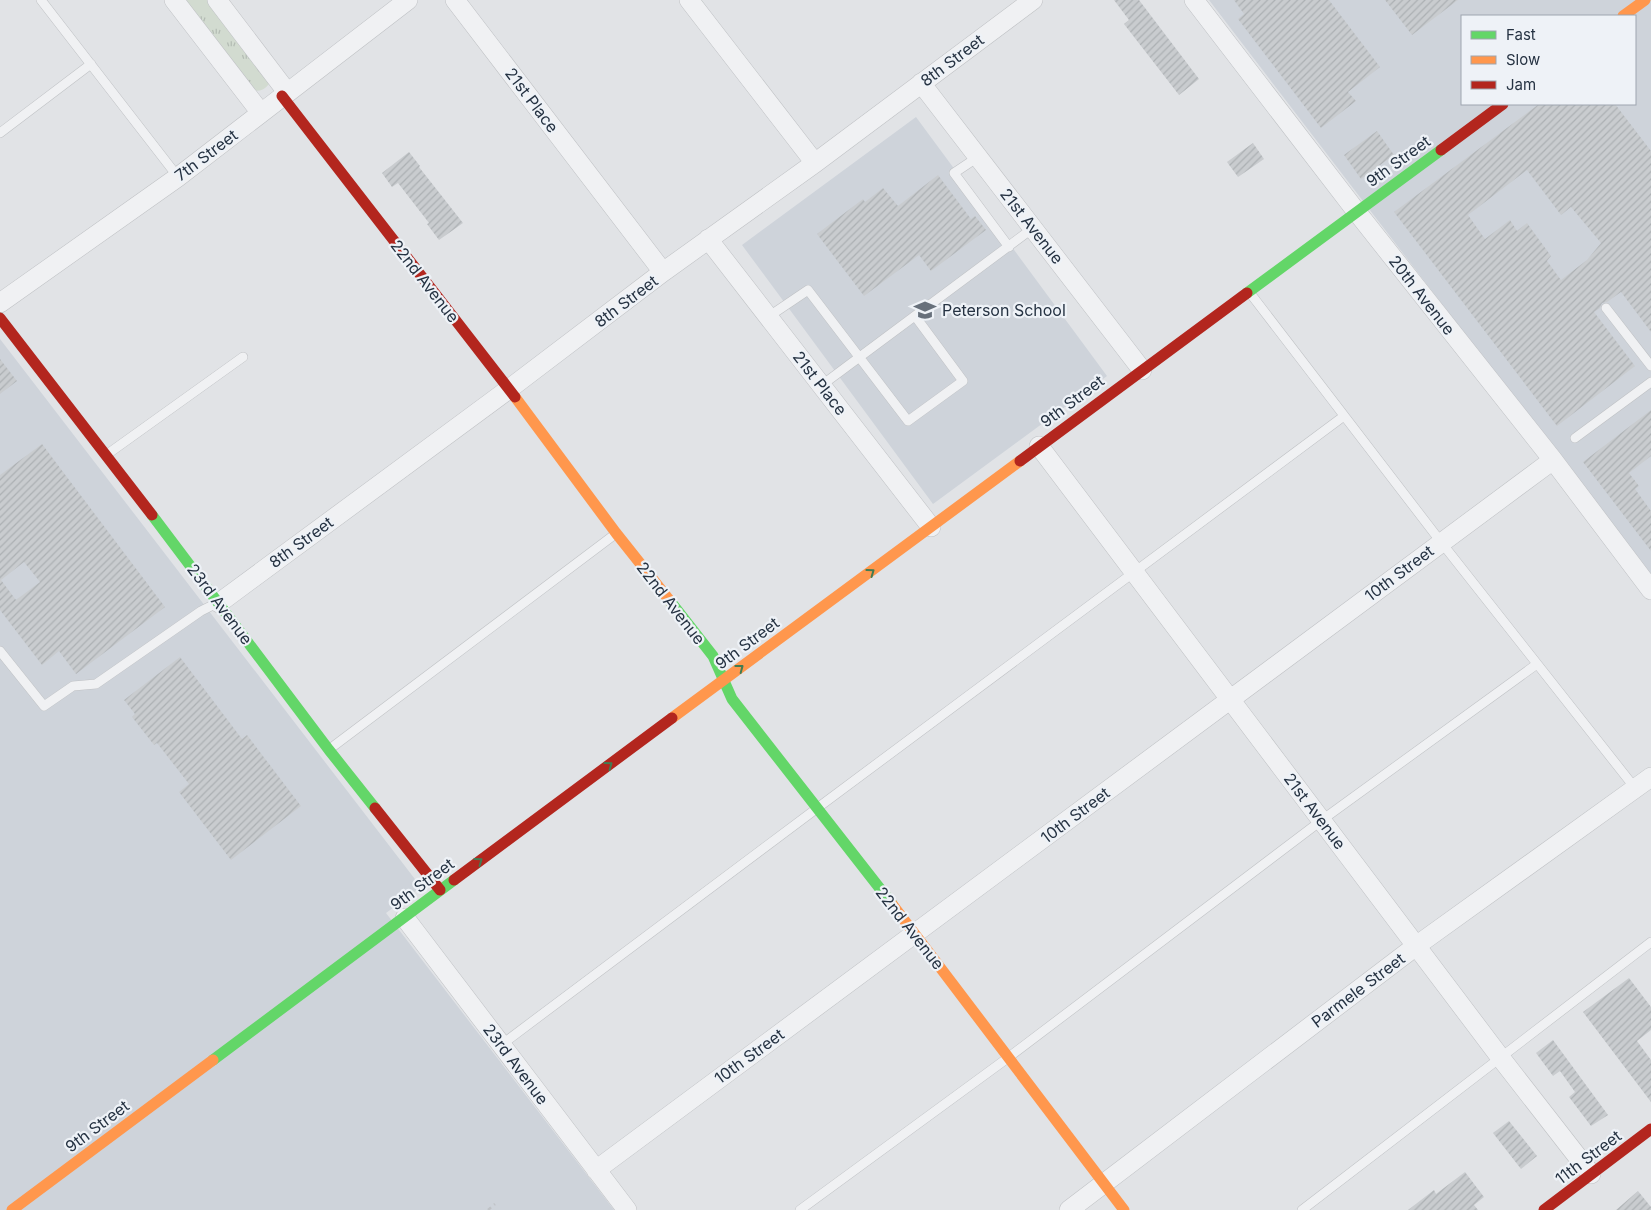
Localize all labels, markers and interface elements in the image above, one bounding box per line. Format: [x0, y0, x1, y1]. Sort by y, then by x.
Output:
legend [1461, 15, 1636, 105]
text: Fast [1506, 25, 1536, 44]
street label: 8th Street [916, 30, 988, 90]
text: Slow [1506, 50, 1540, 69]
street label: 21st Place [501, 64, 563, 136]
text: Jam [1506, 75, 1536, 94]
street label: 7th Street [171, 125, 241, 185]
street label: 9th Street [1362, 131, 1434, 191]
street label: 21st Avenue [996, 184, 1068, 268]
street label: 22nd Avenue [387, 236, 463, 326]
street label: 20th Avenue [1385, 251, 1459, 339]
street label: 8th Street [590, 271, 662, 331]
school or university icon: Peterson School [912, 297, 938, 323]
place label: Peterson School [942, 300, 1066, 320]
street label: 21st Place [789, 347, 851, 419]
street label: 9th Street [1036, 371, 1108, 431]
street label: 8th Street [265, 512, 337, 572]
street label: 10th Street [1361, 541, 1437, 605]
street label: 22nd Avenue [633, 558, 709, 648]
street label: 23rd Avenue [183, 560, 257, 648]
one-way arrow [865, 569, 874, 577]
street label: 9th Street [711, 613, 783, 673]
one-way arrow [734, 665, 744, 674]
one-way arrow [603, 762, 613, 771]
street label: 21st Avenue [1280, 769, 1350, 853]
street label: 10th Street [1037, 783, 1113, 847]
street label: 9th Street [386, 854, 458, 914]
one-way arrow [473, 859, 482, 867]
street label: 22nd Avenue [872, 883, 948, 973]
street label: Parmele Street [1307, 948, 1409, 1032]
street label: 23rd Avenue [479, 1020, 553, 1108]
street label: 10th Street [710, 1024, 788, 1088]
street label: 9th Street [61, 1096, 133, 1156]
street label: 11th Street [1551, 1126, 1625, 1188]

